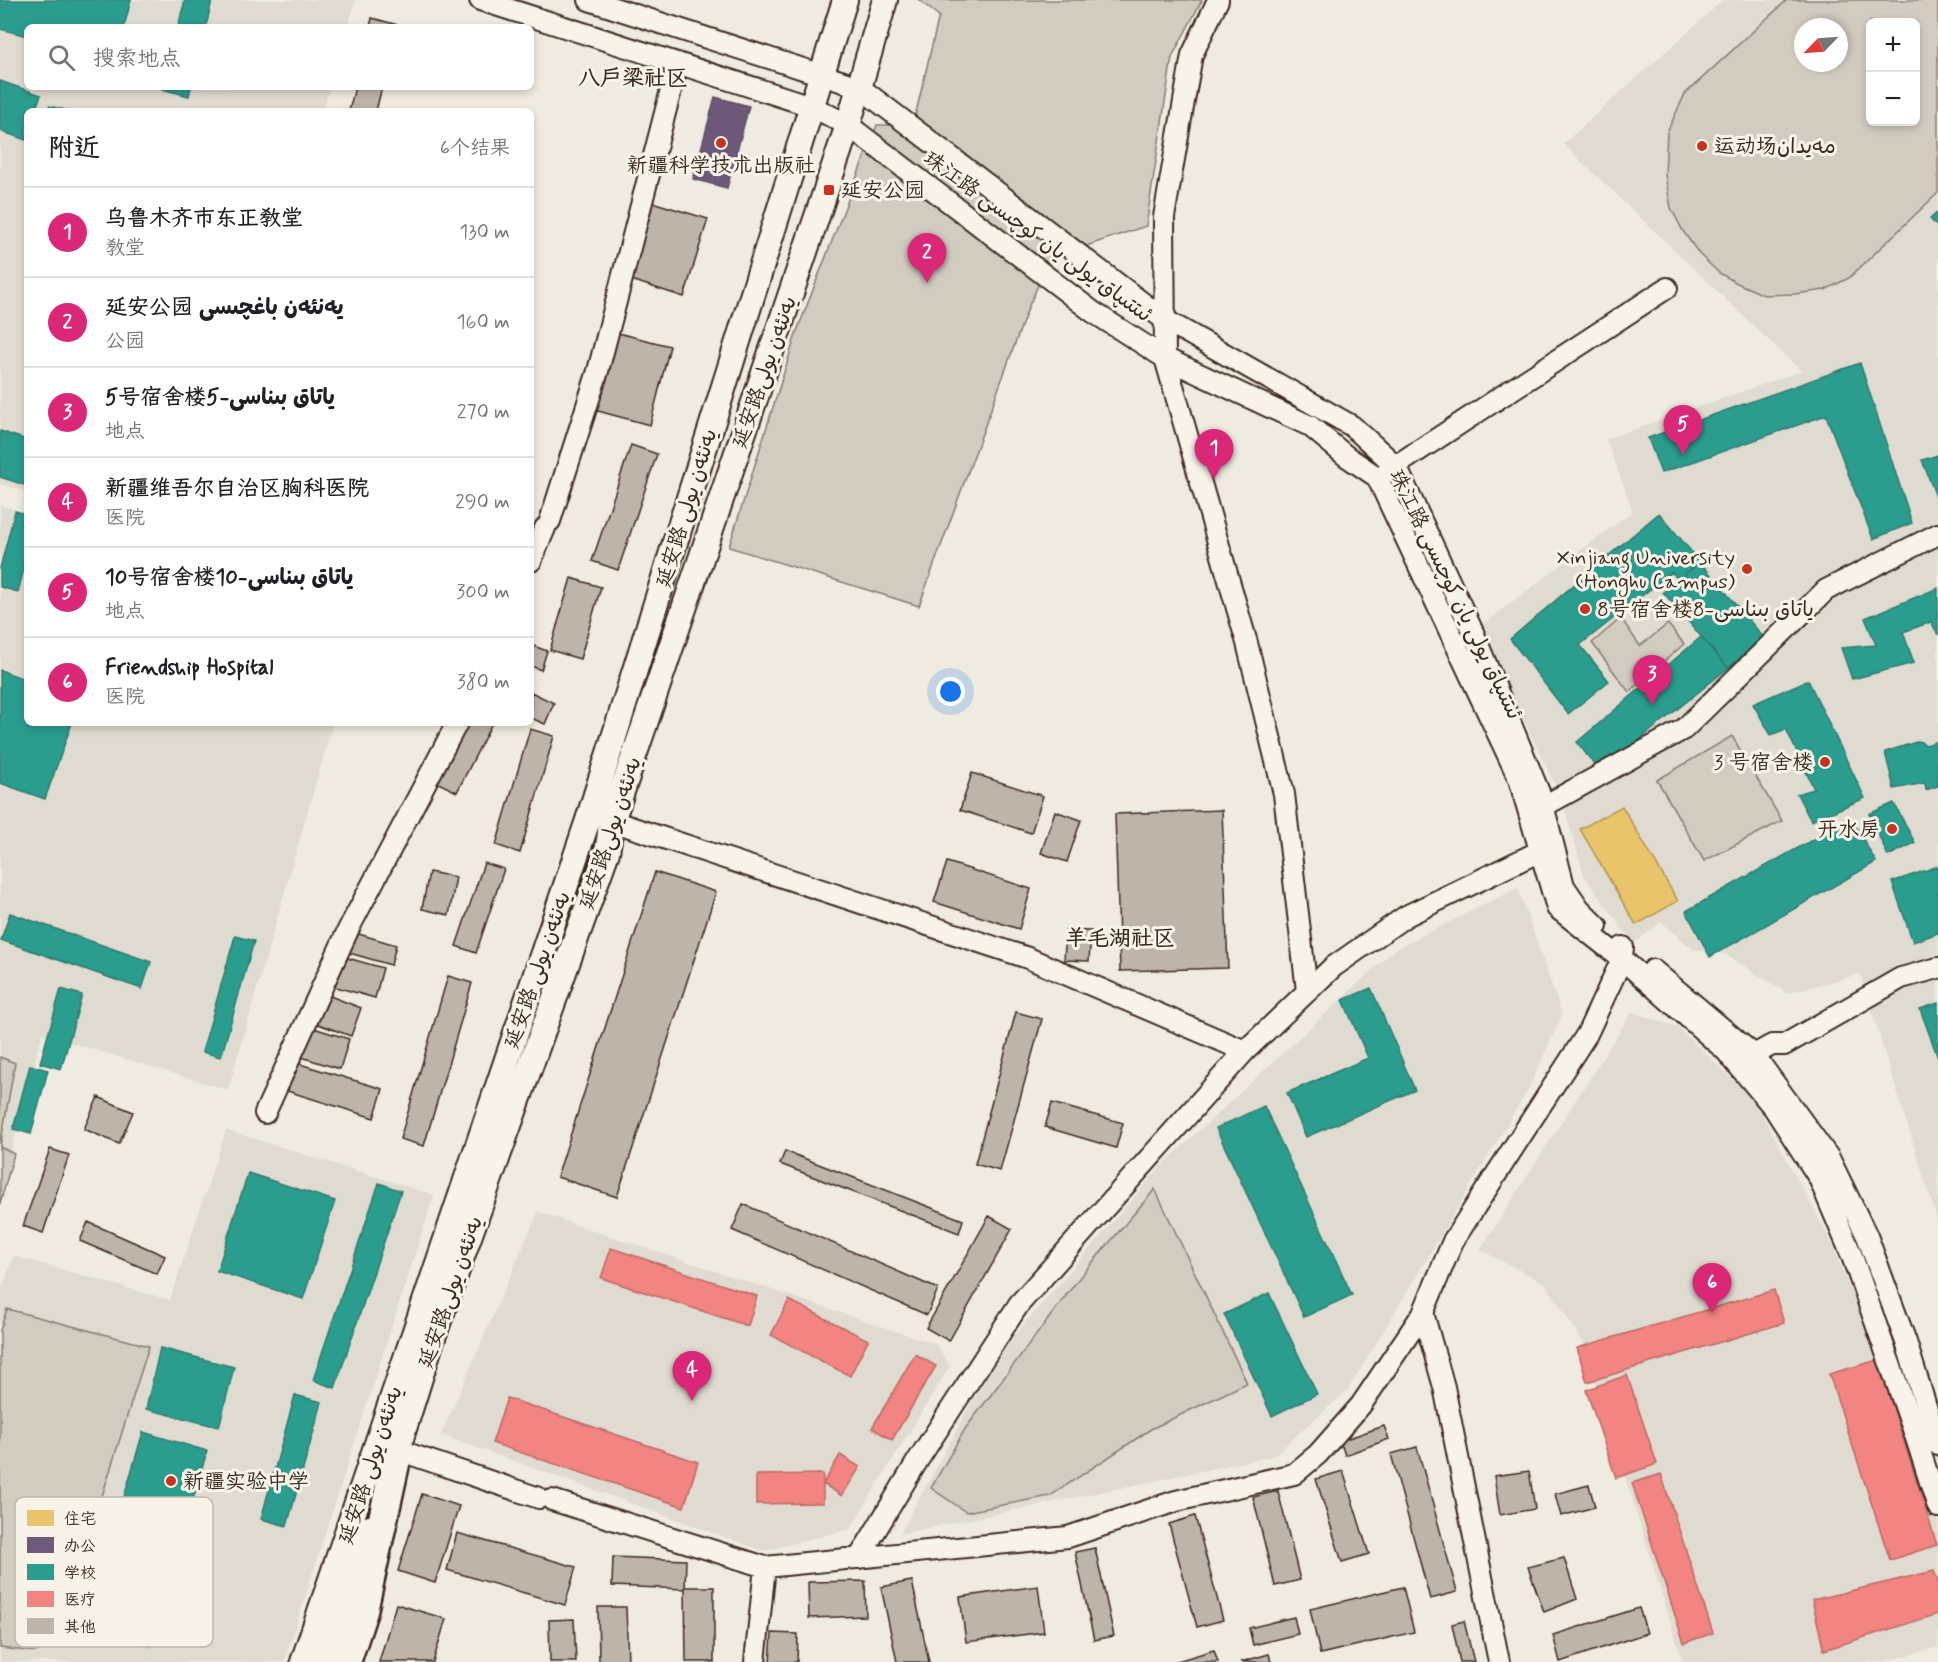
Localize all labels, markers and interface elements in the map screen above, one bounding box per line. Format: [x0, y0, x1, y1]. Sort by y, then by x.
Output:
north arrow [1794, 18, 1848, 72]
map controls [1866, 18, 1920, 126]
button: + [1866, 18, 1920, 72]
search box [24, 24, 534, 90]
icon: search [45, 41, 78, 74]
text: 搜索地点 [93, 45, 181, 73]
district label: 八户梁社区 [578, 65, 688, 93]
button: − [1866, 72, 1920, 126]
text: 附近 [48, 132, 100, 166]
place label: 运动场مەيدان [1714, 133, 1836, 161]
text: 6个结果 [440, 135, 510, 162]
marker: 新疆科学技术出版社 [714, 136, 728, 150]
marker: 运动场مەيدان [1695, 139, 1709, 153]
street label: 珠江路 ئىتتىپاق يولى يان كوچىسى [918, 145, 1157, 329]
place label: 新疆科学技术出版社 [627, 152, 816, 180]
place label: 延安公园 [841, 177, 925, 205]
marker: 延安公园 [822, 183, 836, 197]
text: 乌鲁木齐市东正教堂 [105, 205, 303, 233]
text: 1 [63, 219, 72, 246]
text: 130 m [459, 219, 510, 246]
pin: 2 [908, 234, 946, 283]
text: 教堂 [105, 235, 145, 262]
street label: 延安路يەنئەن يولى [726, 293, 804, 452]
text: 延安公园 يەنئەن باغچىسى [105, 294, 344, 322]
text: 2 [63, 309, 72, 336]
text: 160 m [457, 309, 510, 336]
text: 公园 [105, 328, 145, 355]
text: 5号宿舍楼5-ياتاق بىناسى [105, 384, 335, 412]
text: 3 [63, 399, 72, 426]
text: 270 m [457, 399, 510, 426]
pin: 5 [1664, 406, 1702, 455]
text: 地点 [105, 418, 145, 445]
street label: 延安路 يەنئەن يولى [650, 426, 724, 591]
pin: 1 [1194, 430, 1234, 479]
street label: 珠江路 ئىتتىپاق يولى يان كوچىسى [1382, 465, 1528, 724]
text: 新疆维吾尔自治区胸科医院 [105, 475, 369, 503]
text: 4 [62, 489, 73, 516]
text: 290 m [455, 489, 510, 516]
text: 医院 [105, 505, 145, 532]
place label: Xinjiang University (Honghu Campus) [1557, 544, 1736, 597]
marker: Xinjiang University (Honghu Campus) [1740, 562, 1754, 576]
text: 10号宿舍楼10-ياتاق بىناسى [105, 564, 353, 592]
text: 5 [62, 579, 74, 606]
text: 300 m [456, 579, 510, 606]
place label: 8号宿舍楼8-ياتاق بىناسى [1597, 596, 1814, 624]
text: 地点 [105, 598, 145, 625]
marker: 8号宿舍楼8-ياتاق بىناسى [1578, 602, 1592, 616]
text: Friendship Hospital [105, 654, 273, 682]
pin: 3 [1632, 656, 1672, 705]
text: 6 [62, 669, 73, 696]
text: 380 m [457, 669, 510, 696]
your location [936, 677, 965, 706]
text: 医院 [105, 684, 145, 711]
place label: 3 号宿舍楼 [1714, 749, 1813, 777]
street label: 延安路يەنئەن يولى [573, 753, 649, 913]
marker: 3 号宿舍楼 [1818, 755, 1832, 769]
place label: 开水房 [1817, 816, 1880, 844]
marker: 开水房 [1885, 822, 1899, 836]
street label: 延安路 يەنئەن يولى [498, 888, 578, 1053]
district label: 羊毛湖社区 [1065, 925, 1175, 953]
street label: 延安路يەنئەن يولى [412, 1213, 490, 1372]
pin: 6 [1692, 1264, 1732, 1313]
pin: 4 [672, 1352, 712, 1401]
street label: 延安路 يەنئەن يولى [332, 1383, 410, 1548]
place label: 新疆实验中学 [183, 1468, 309, 1496]
marker: 新疆实验中学 [164, 1474, 178, 1488]
legend [15, 1497, 213, 1647]
text: 住宅 [64, 1509, 96, 1530]
text: 办公 [64, 1536, 96, 1557]
text: 学校 [64, 1563, 96, 1584]
text: 医疗 [64, 1590, 96, 1611]
text: 其他 [64, 1617, 96, 1638]

